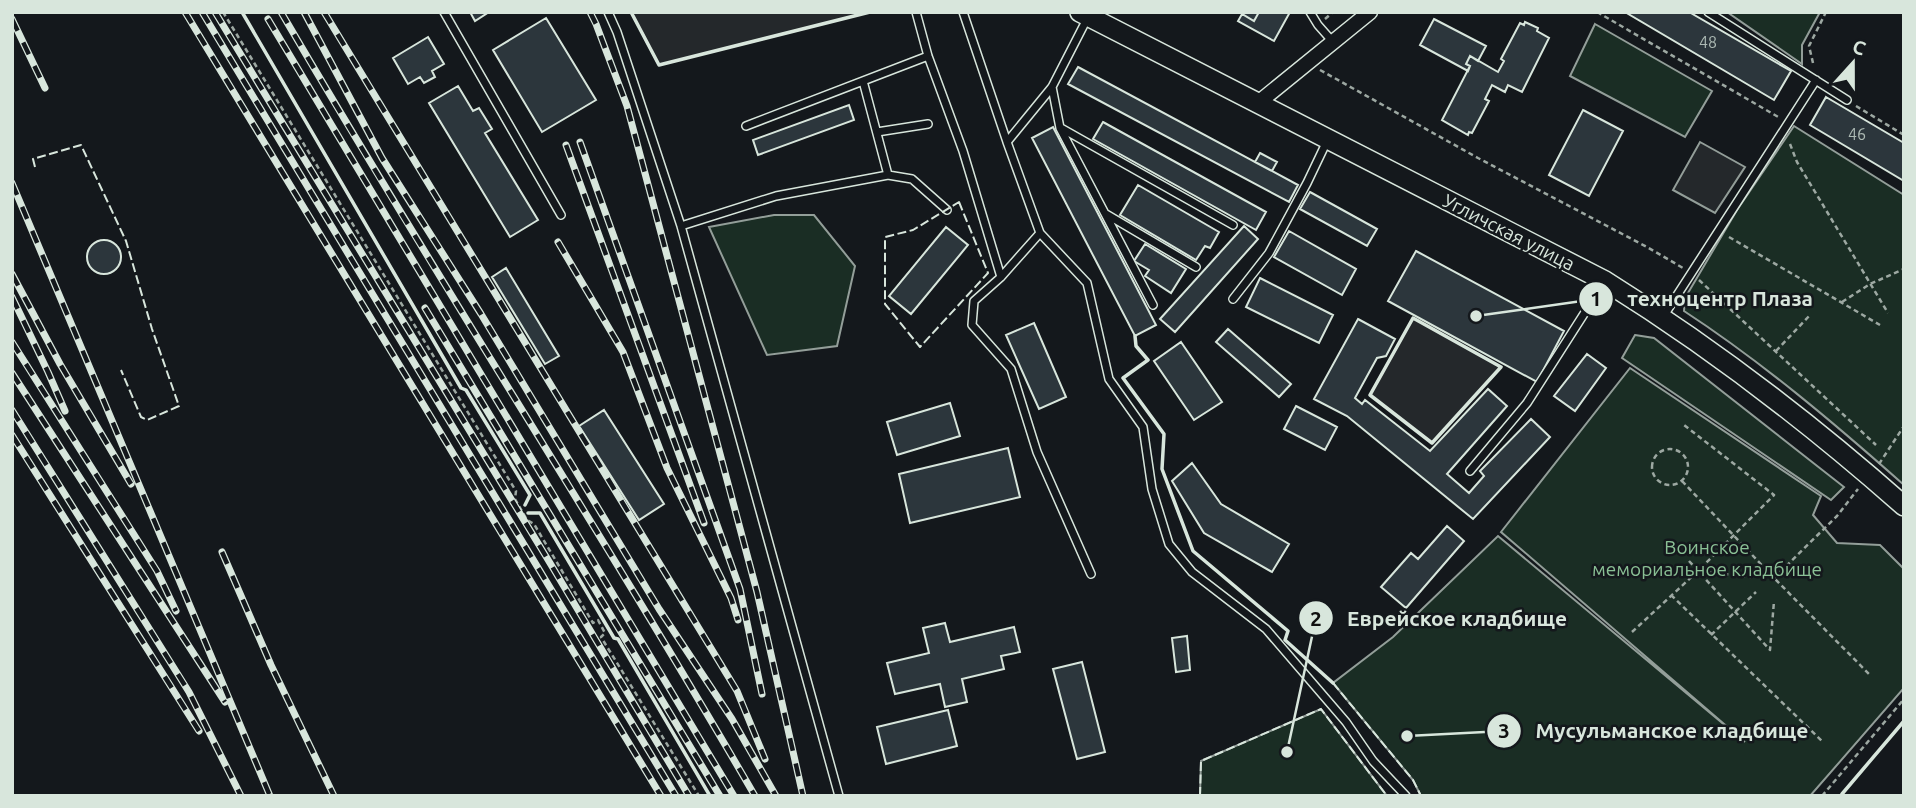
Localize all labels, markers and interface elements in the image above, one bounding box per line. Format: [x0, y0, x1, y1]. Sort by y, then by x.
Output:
north arrow [1818, 28, 1888, 98]
house number: 48 [1699, 33, 1717, 51]
text: С [1849, 35, 1869, 60]
house number: 46 [1848, 125, 1866, 143]
street label: Угличская улица [1439, 189, 1579, 275]
callout: техноцентр Плаза [1578, 278, 1827, 320]
text: 1 [1590, 286, 1602, 310]
text: техноцентр Плаза [1627, 286, 1813, 310]
park label: Воинское мемориальное кладбище [1592, 536, 1822, 580]
callout: Еврейское кладбище [1298, 597, 1581, 639]
text: 2 [1310, 606, 1322, 630]
text: Еврейское кладбище [1347, 606, 1567, 630]
callout: Мусульманское кладбище [1487, 710, 1823, 752]
text: 3 [1498, 718, 1510, 742]
text: Мусульманское кладбище [1536, 718, 1808, 742]

